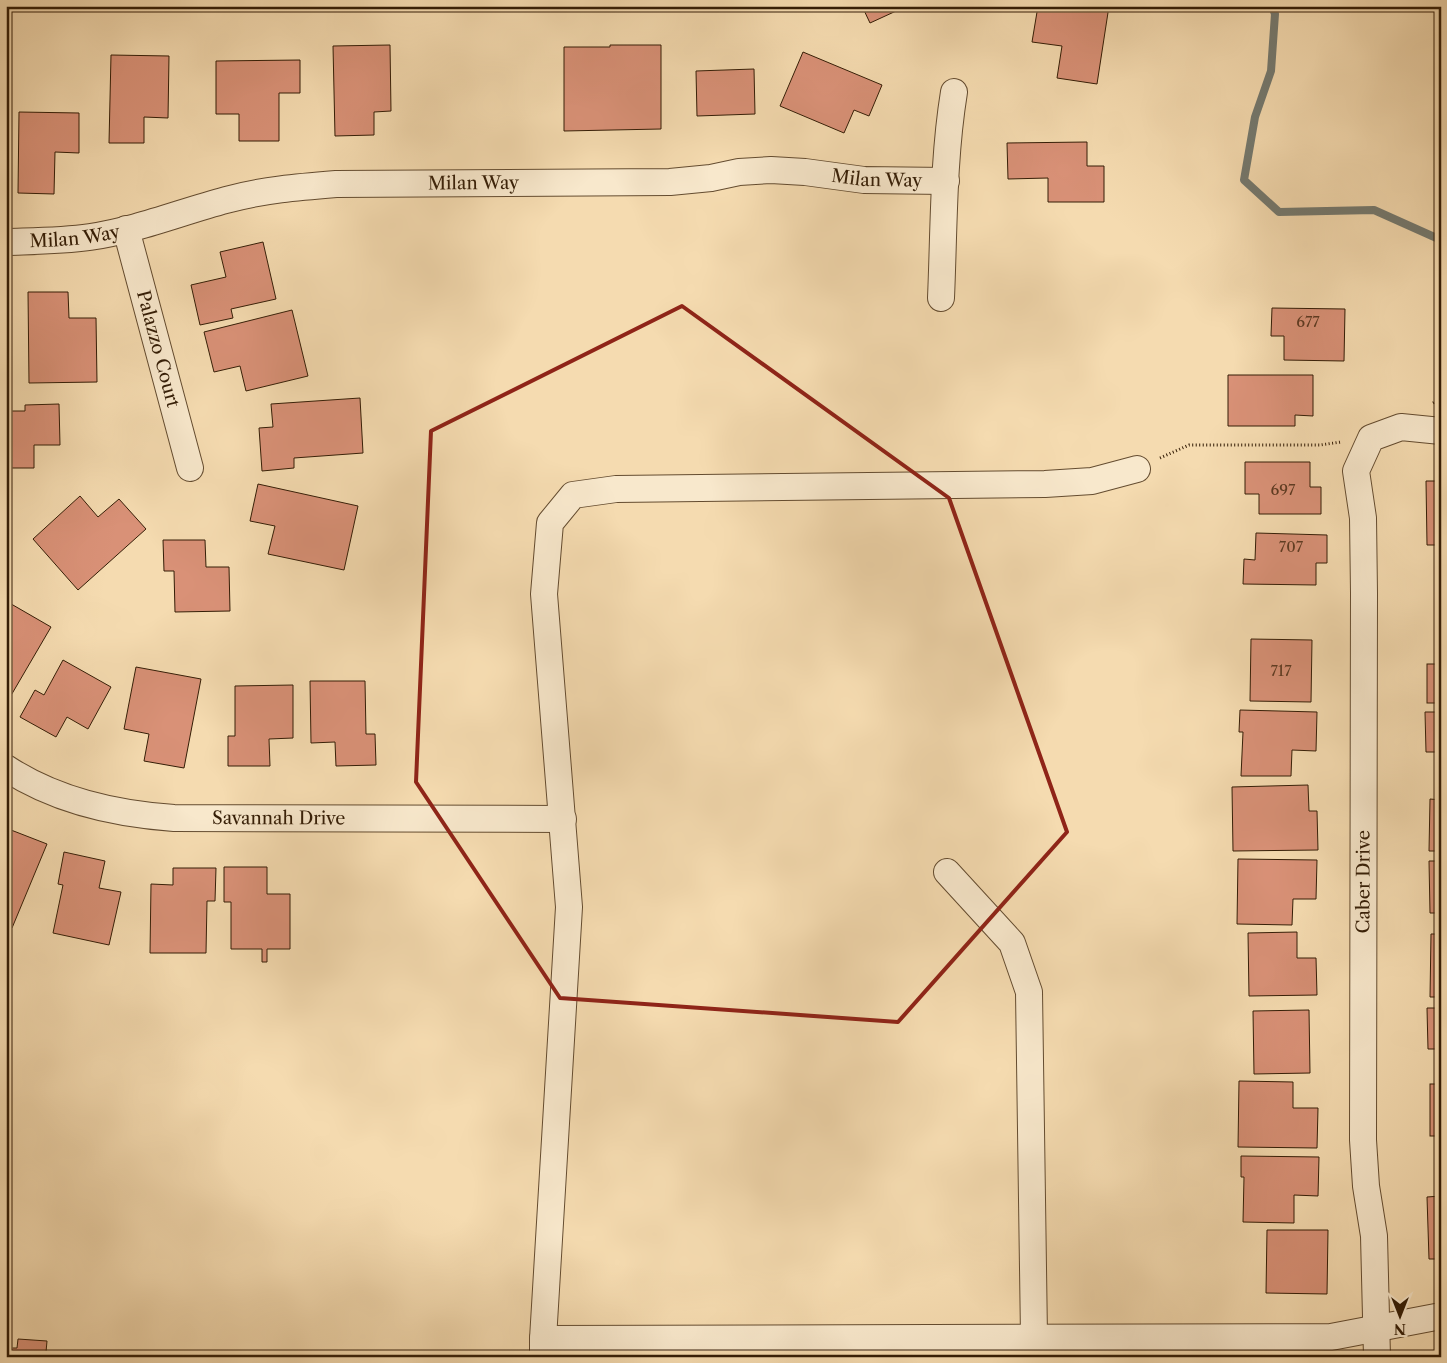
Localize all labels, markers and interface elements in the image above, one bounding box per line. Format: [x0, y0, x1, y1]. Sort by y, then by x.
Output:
street label: Milan Way [830, 165, 924, 192]
street label: Milan Way [428, 172, 520, 194]
street label: Milan Way [29, 220, 123, 252]
street label: Palazzo Court [132, 288, 184, 410]
house number: 677 [1296, 312, 1320, 331]
house number: 697 [1271, 480, 1296, 499]
house number: 707 [1279, 537, 1304, 556]
house number: 717 [1270, 661, 1292, 680]
street label: Savannah Drive [212, 807, 346, 829]
street label: Caber Drive [1352, 830, 1375, 933]
north arrow [1374, 1290, 1424, 1340]
text: N [1394, 1320, 1406, 1338]

